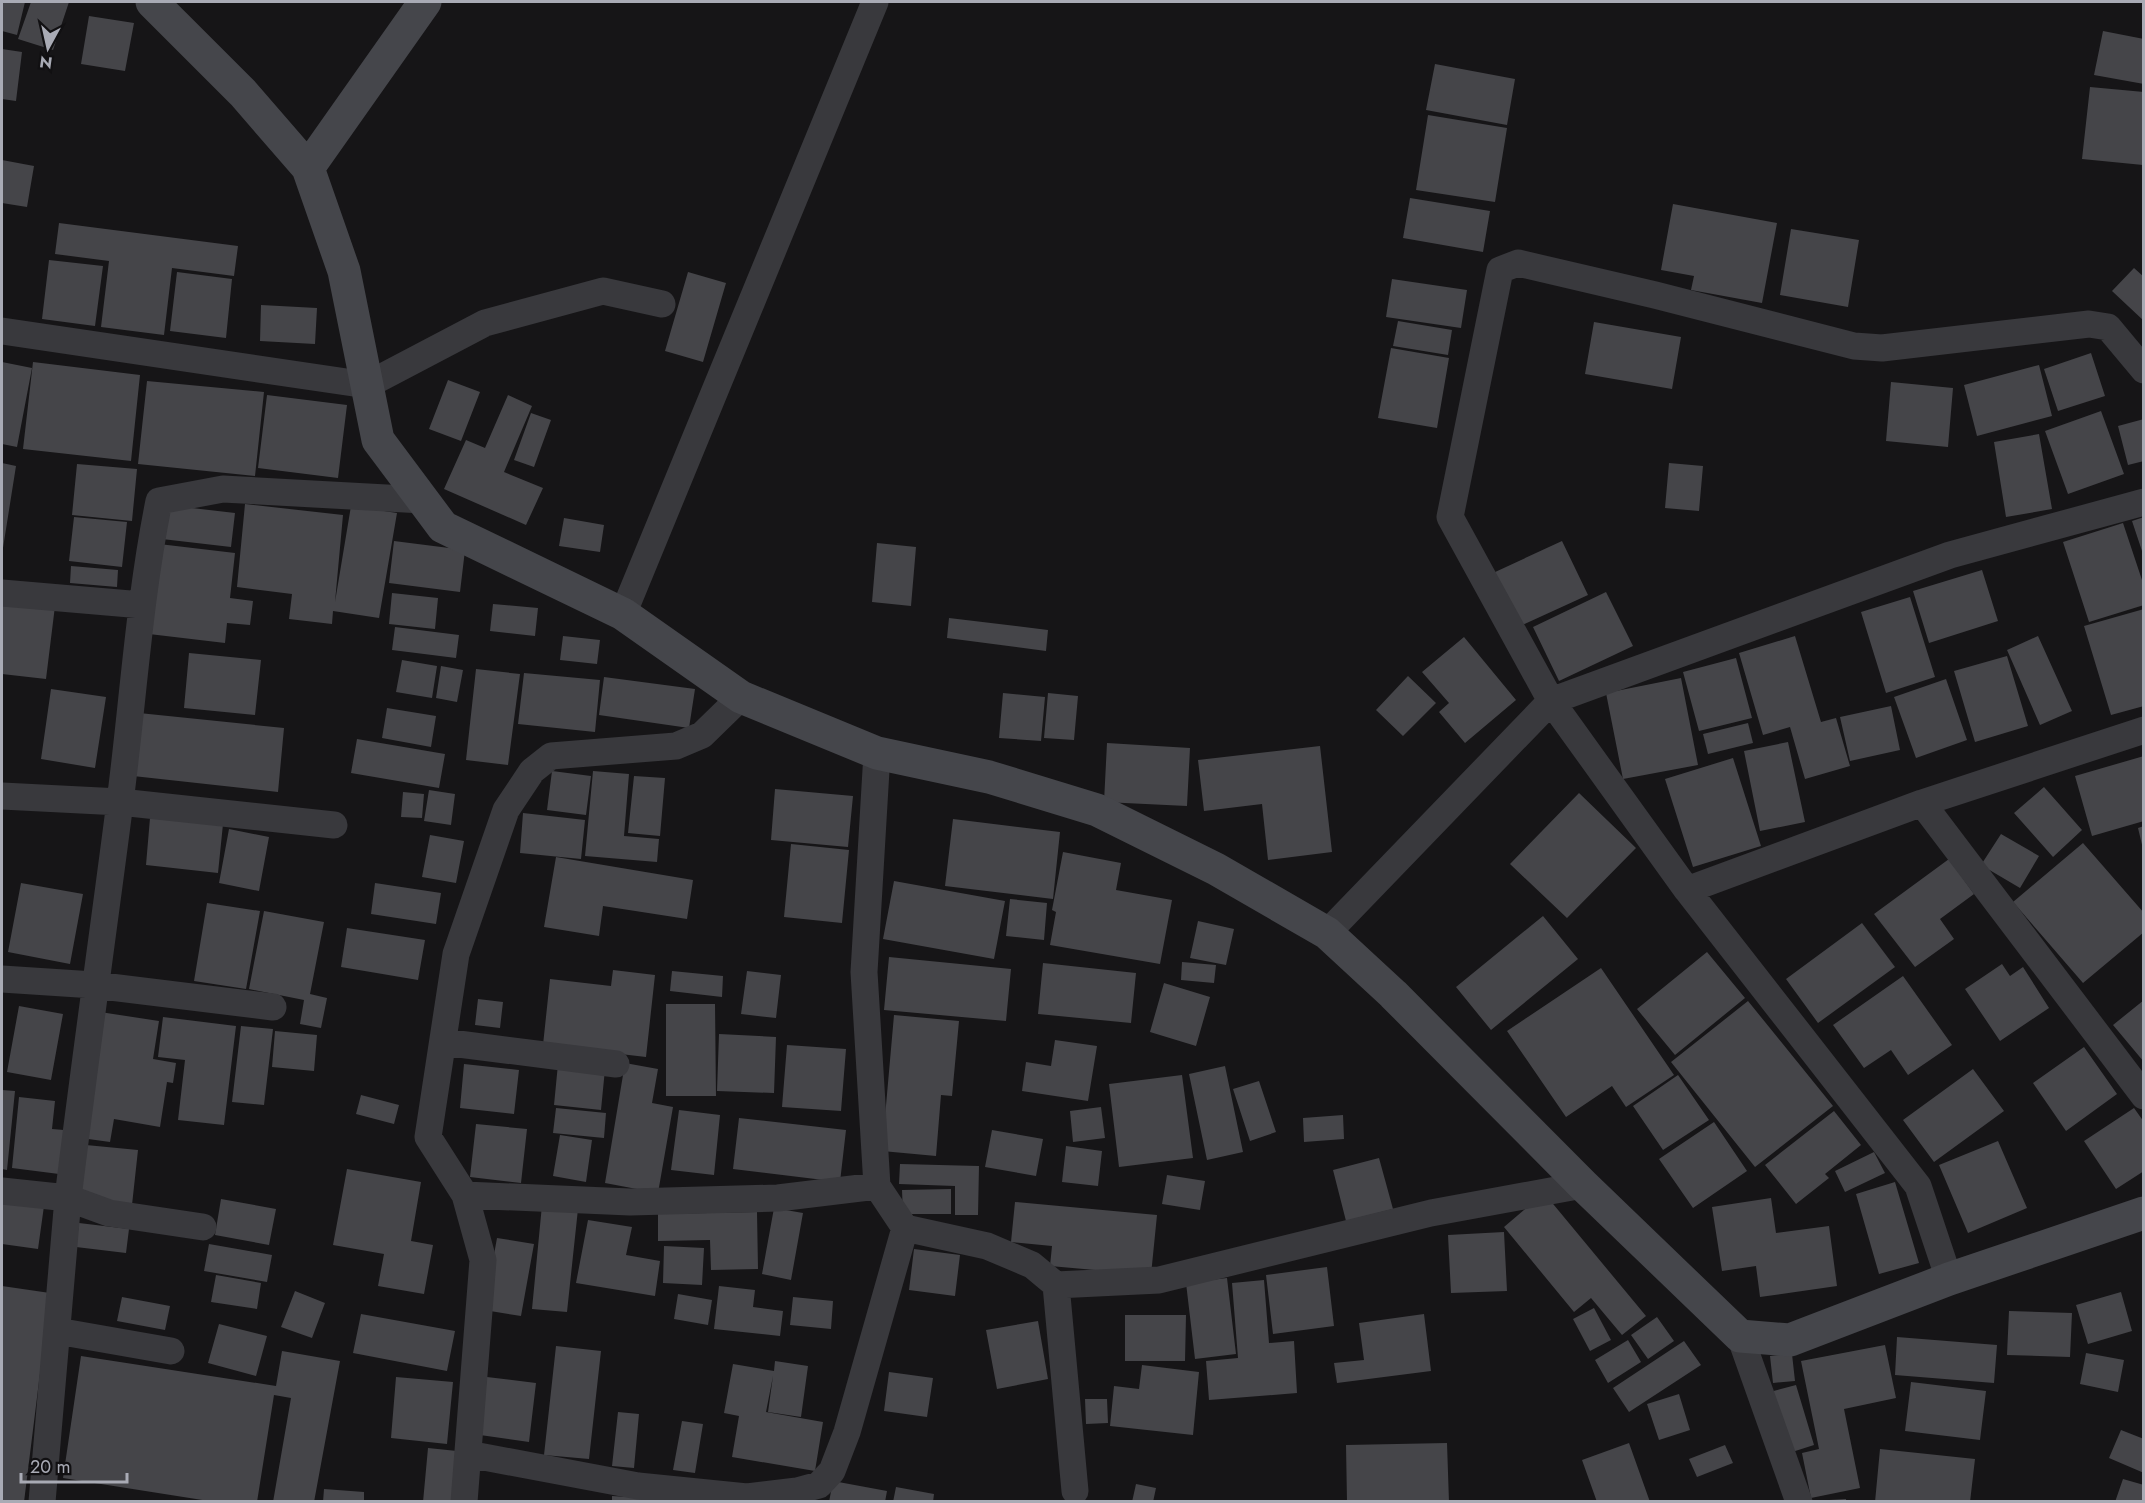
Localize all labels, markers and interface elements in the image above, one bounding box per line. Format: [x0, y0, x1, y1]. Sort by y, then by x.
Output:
north arrow [18, 18, 78, 78]
text: N [38, 50, 54, 75]
scale bar [21, 1446, 128, 1484]
text: 20 m [30, 1454, 70, 1480]

